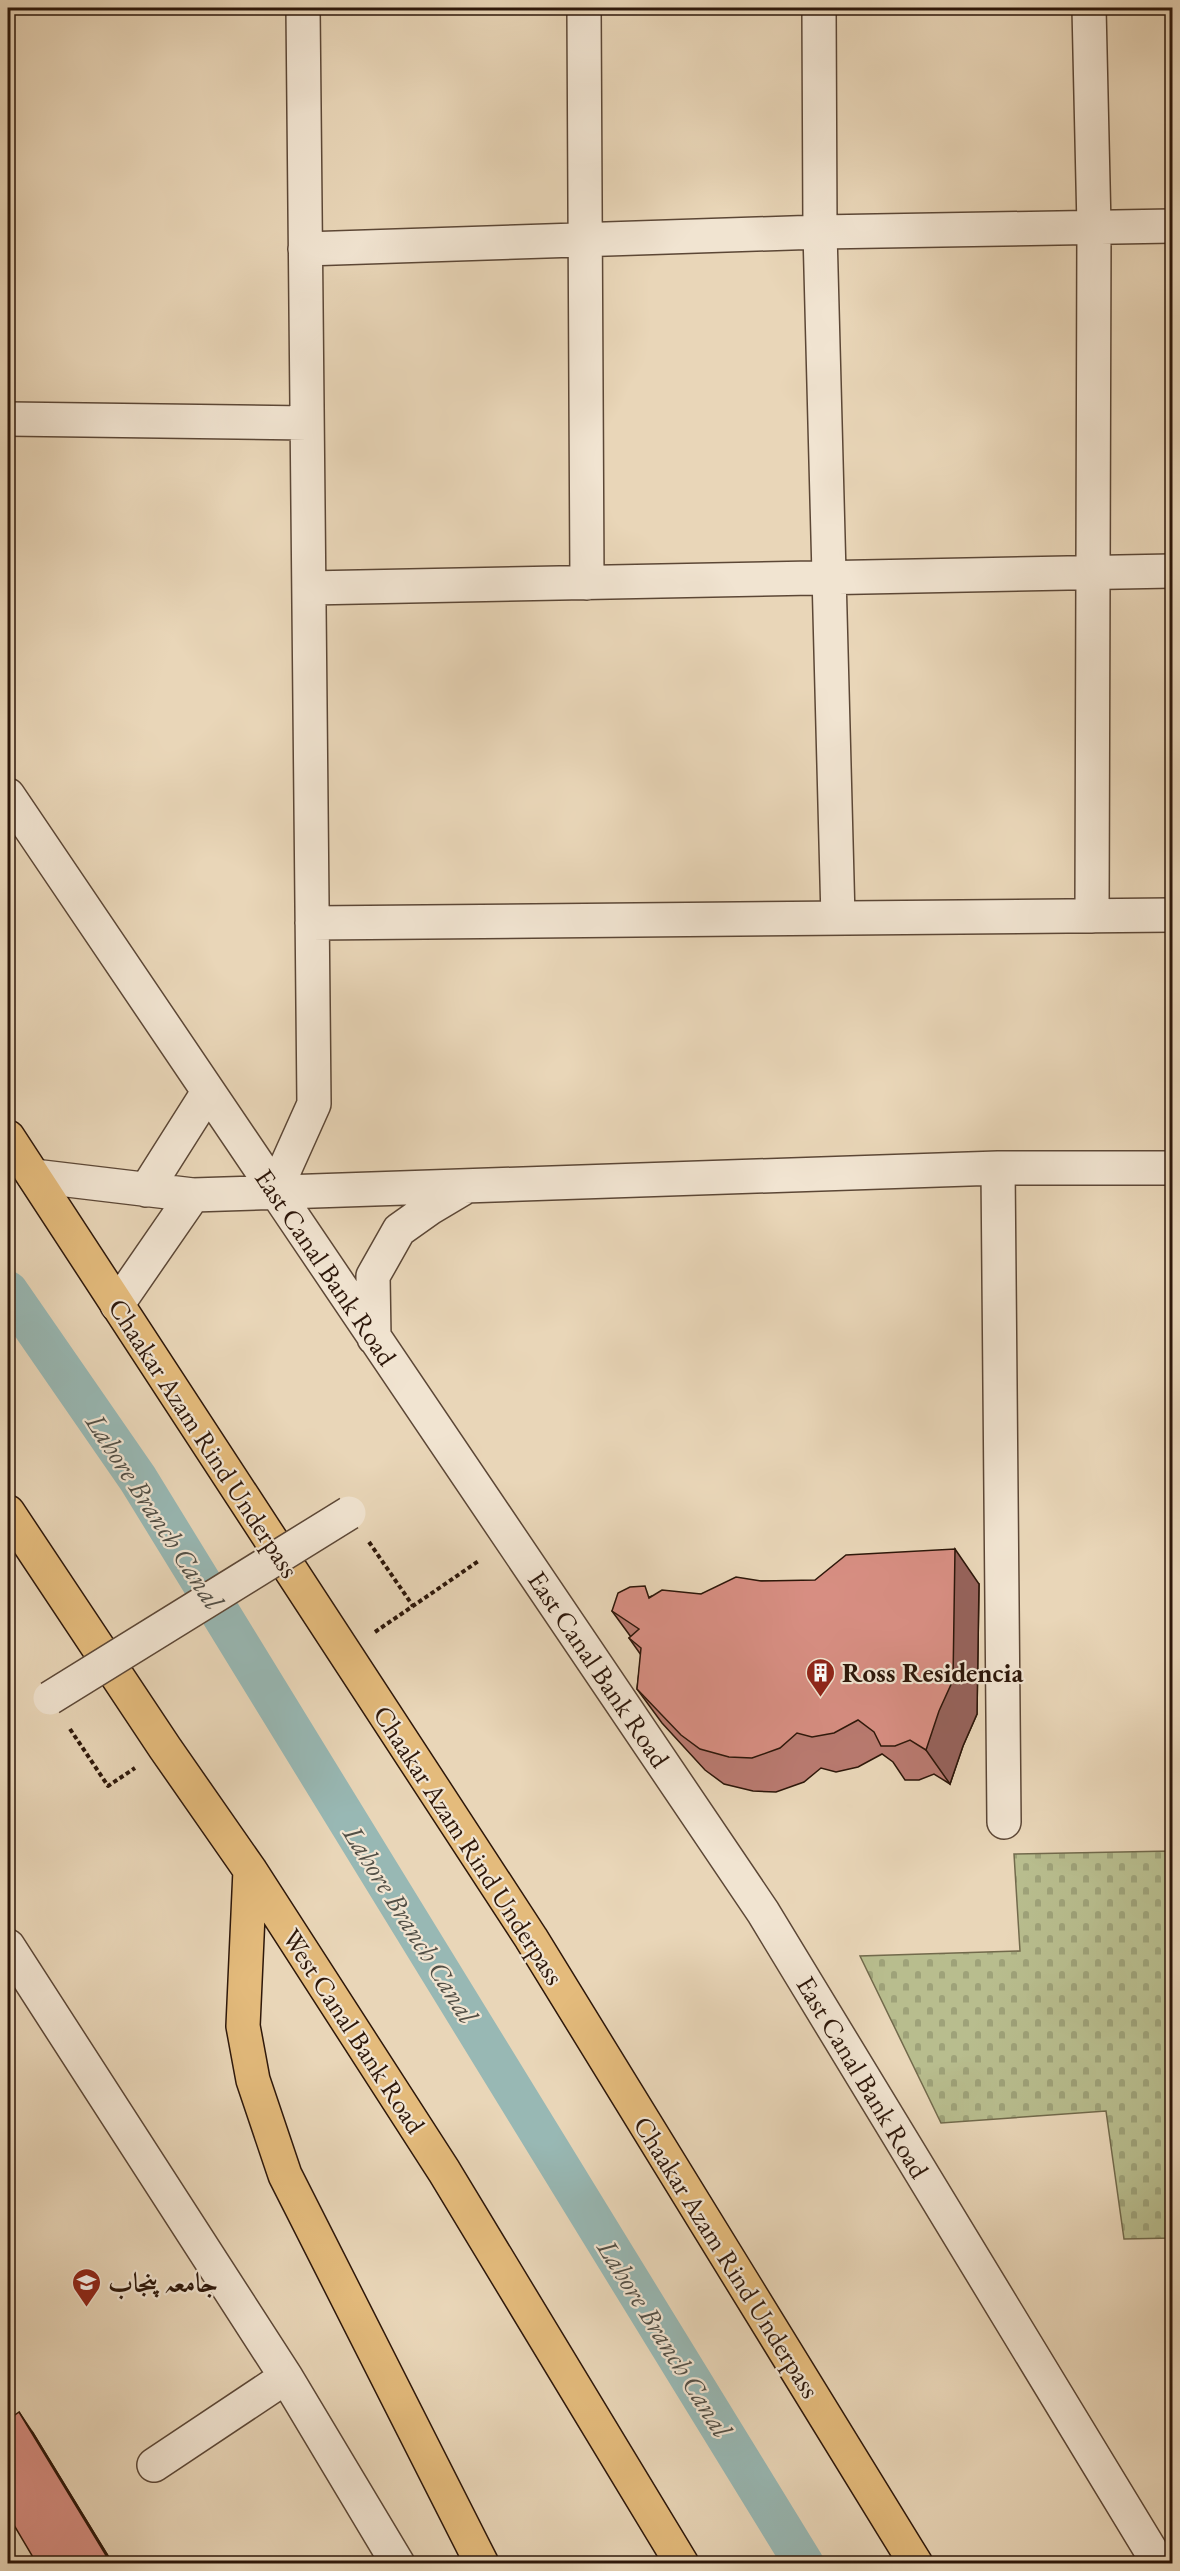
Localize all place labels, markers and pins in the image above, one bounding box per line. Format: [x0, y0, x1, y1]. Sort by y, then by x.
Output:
place label: Ross Residencia [842, 1655, 1023, 1690]
building icon: Ross Residencia [805, 1656, 837, 1698]
place label: جامعہ پنجاب [108, 2265, 218, 2300]
school or university icon: جامعہ پنجاب [71, 2266, 103, 2308]

